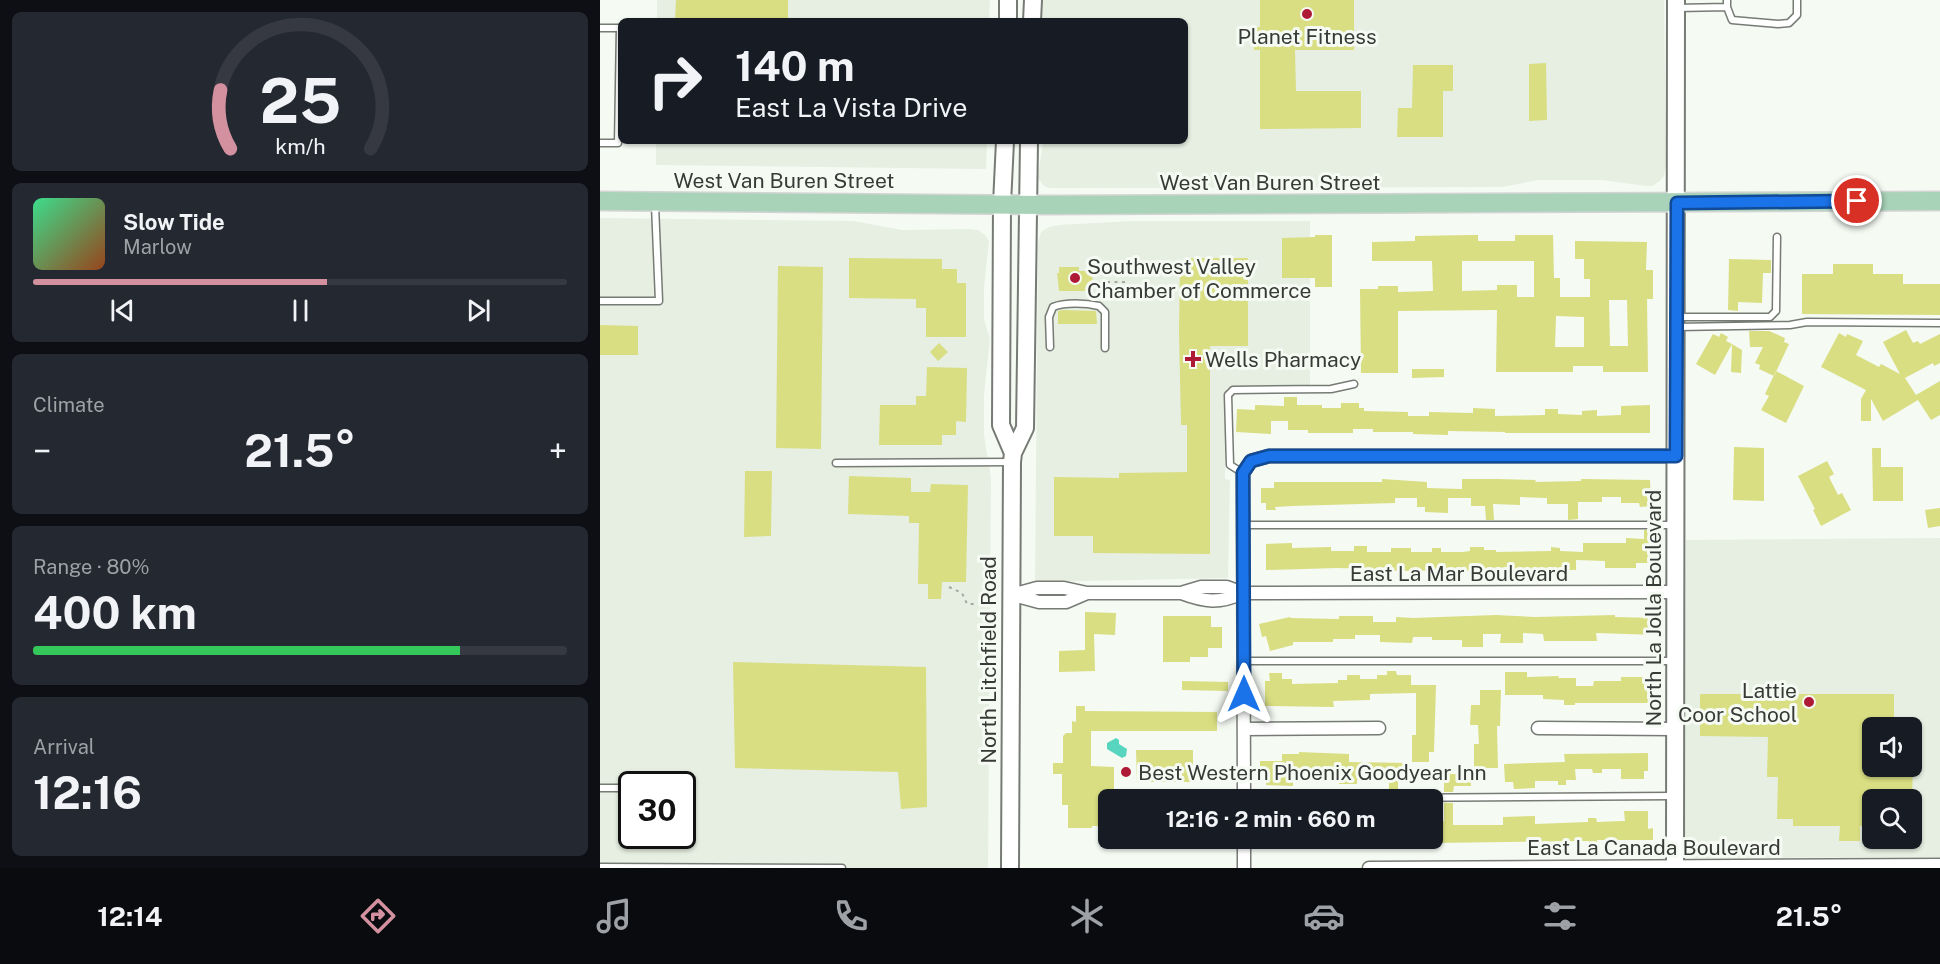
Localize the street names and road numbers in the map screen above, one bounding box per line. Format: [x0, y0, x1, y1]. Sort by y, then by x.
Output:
street label: West Van Buren Street [673, 168, 895, 193]
street label: West Van Buren Street [1159, 170, 1381, 195]
street label: North La Jolla Boulevard [1641, 490, 1666, 726]
street label: North Litchfield Road [976, 556, 1001, 764]
street label: East La Mar Boulevard [1350, 561, 1568, 586]
street label: East La Canada Boulevard [1527, 835, 1781, 860]

